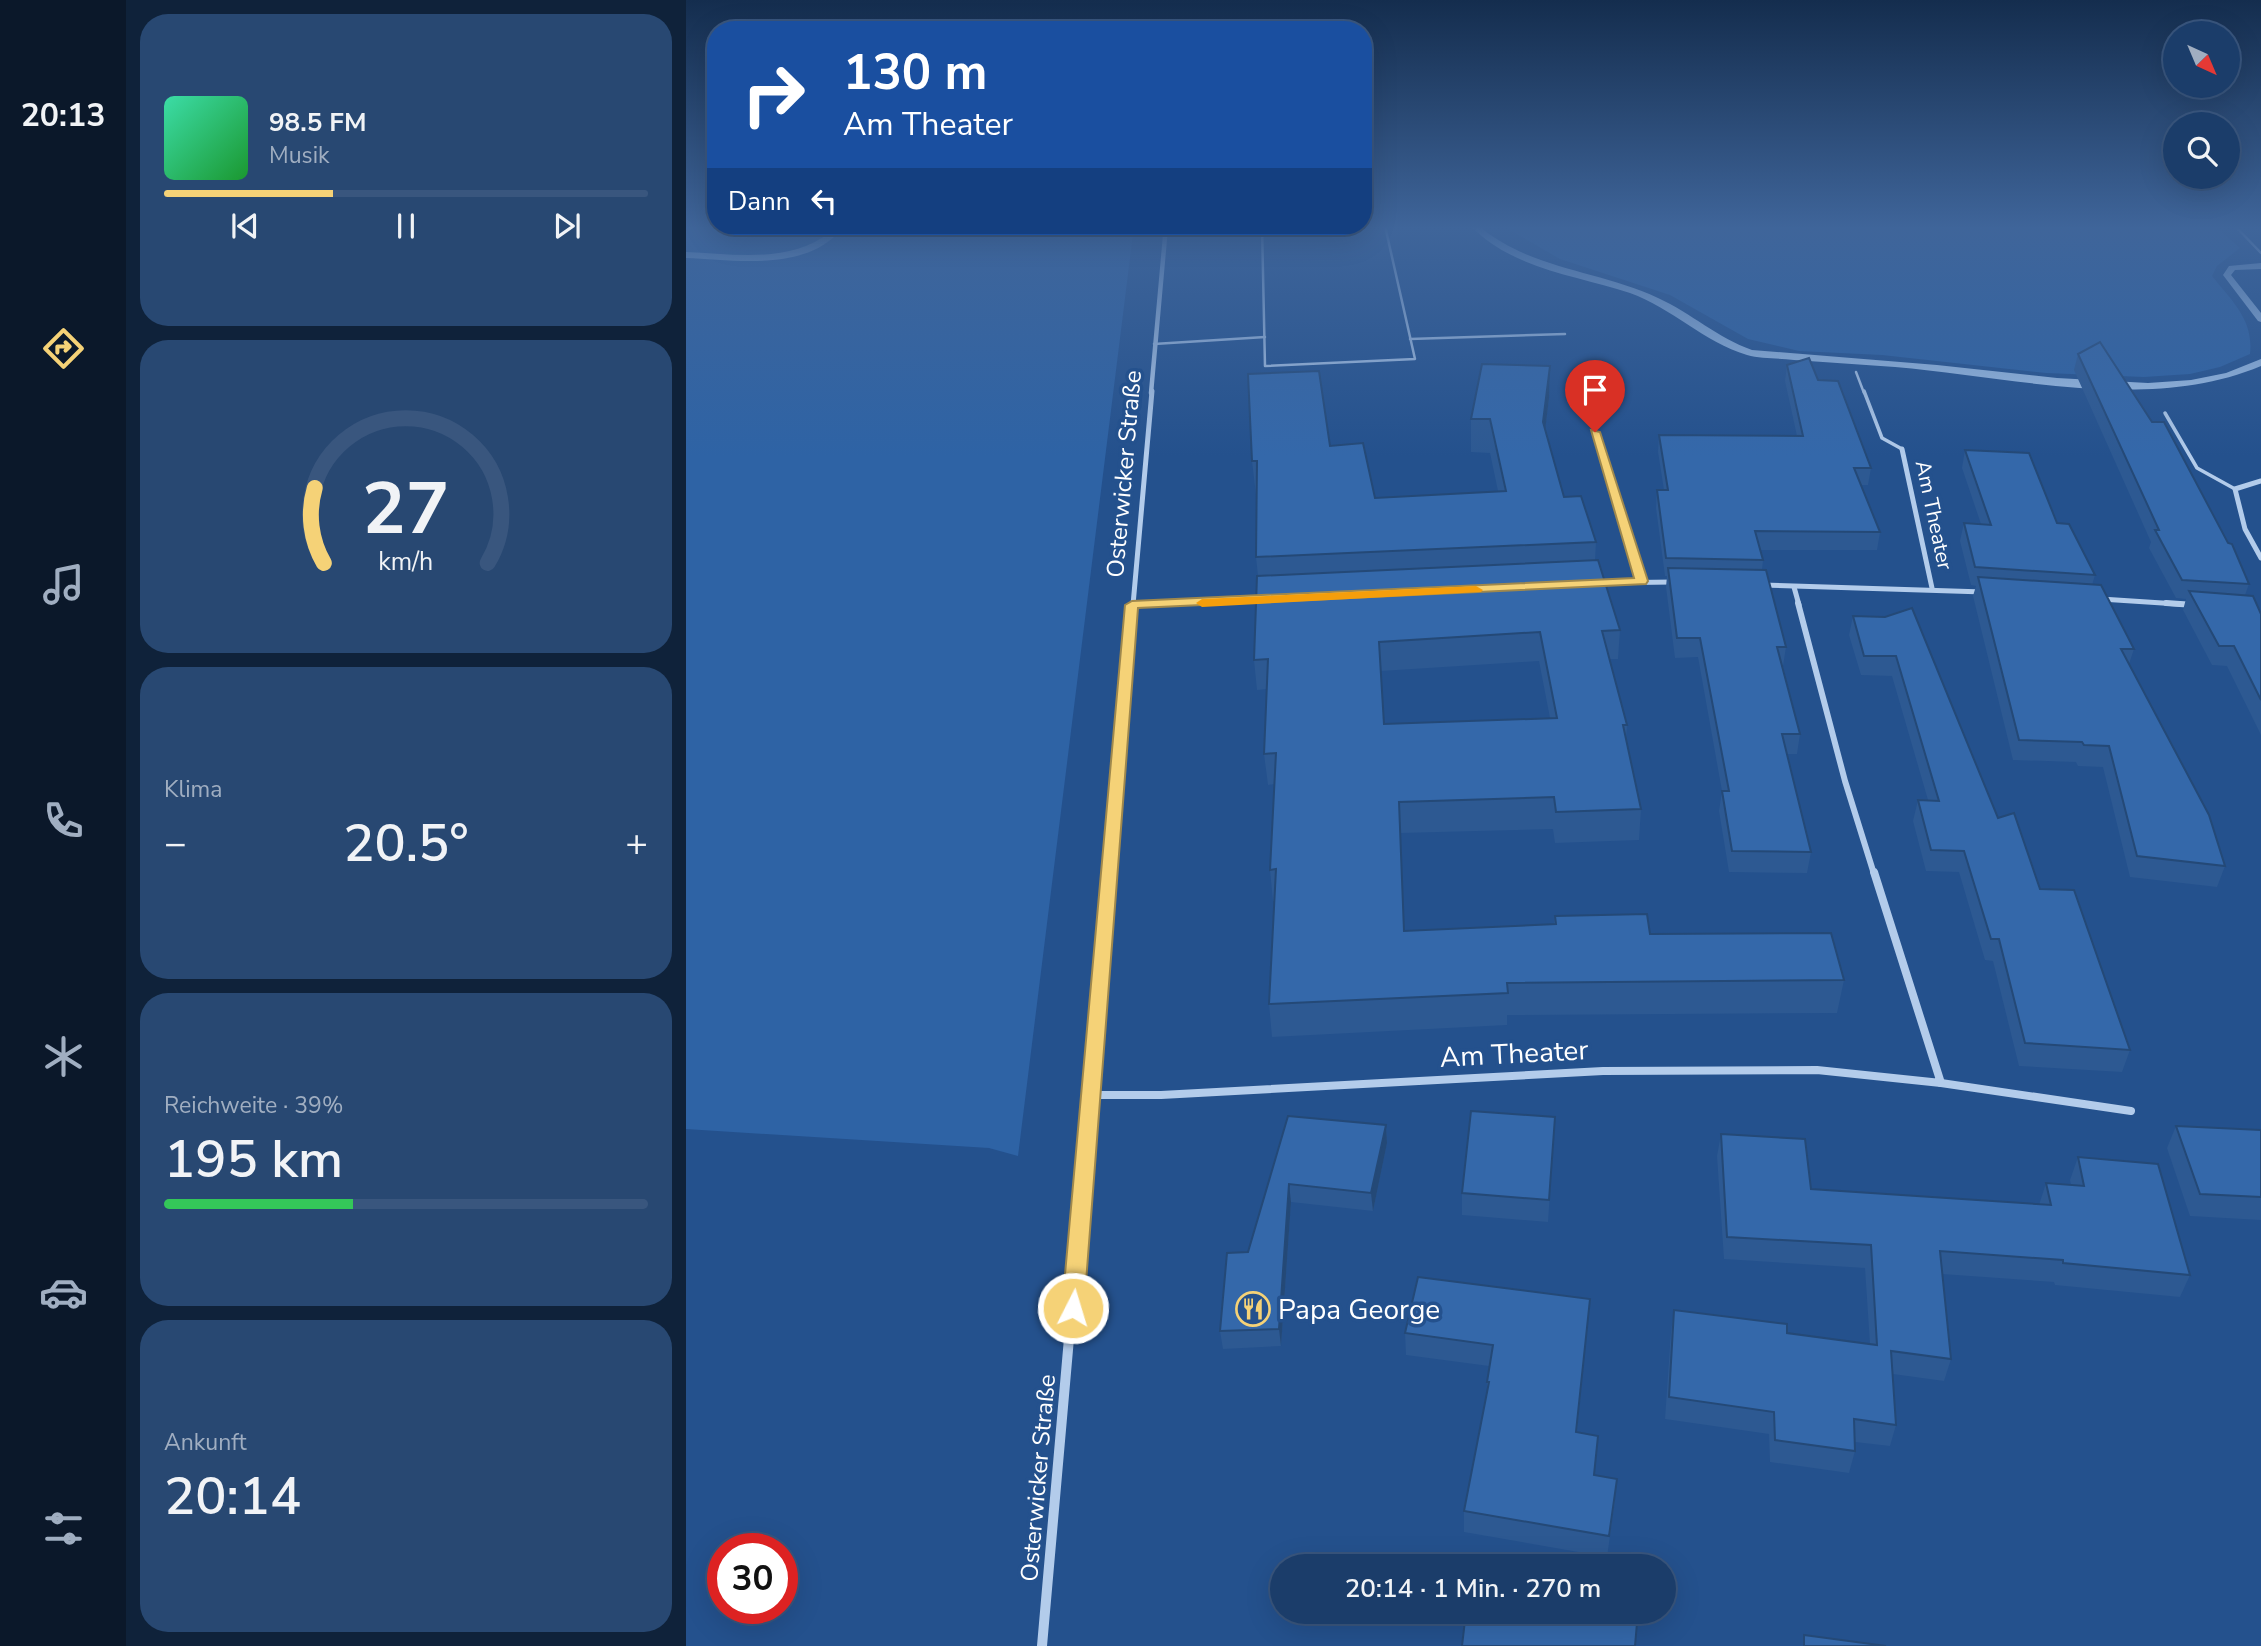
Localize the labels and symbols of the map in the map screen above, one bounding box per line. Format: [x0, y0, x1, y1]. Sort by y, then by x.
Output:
north arrow [2163, 21, 2240, 98]
pin [1565, 360, 1625, 432]
street label: Osterwicker Straße [1099, 369, 1149, 579]
street label: Am Theater [1909, 458, 1959, 573]
street label: Am Theater [1439, 1031, 1589, 1077]
position arrow [1036, 1271, 1110, 1345]
restaurant icon: Papa George [1234, 1290, 1272, 1328]
place label: Papa George [1278, 1291, 1440, 1329]
street label: Osterwicker Straße [1013, 1373, 1063, 1583]
speed limit sign: 30 [707, 1533, 798, 1624]

